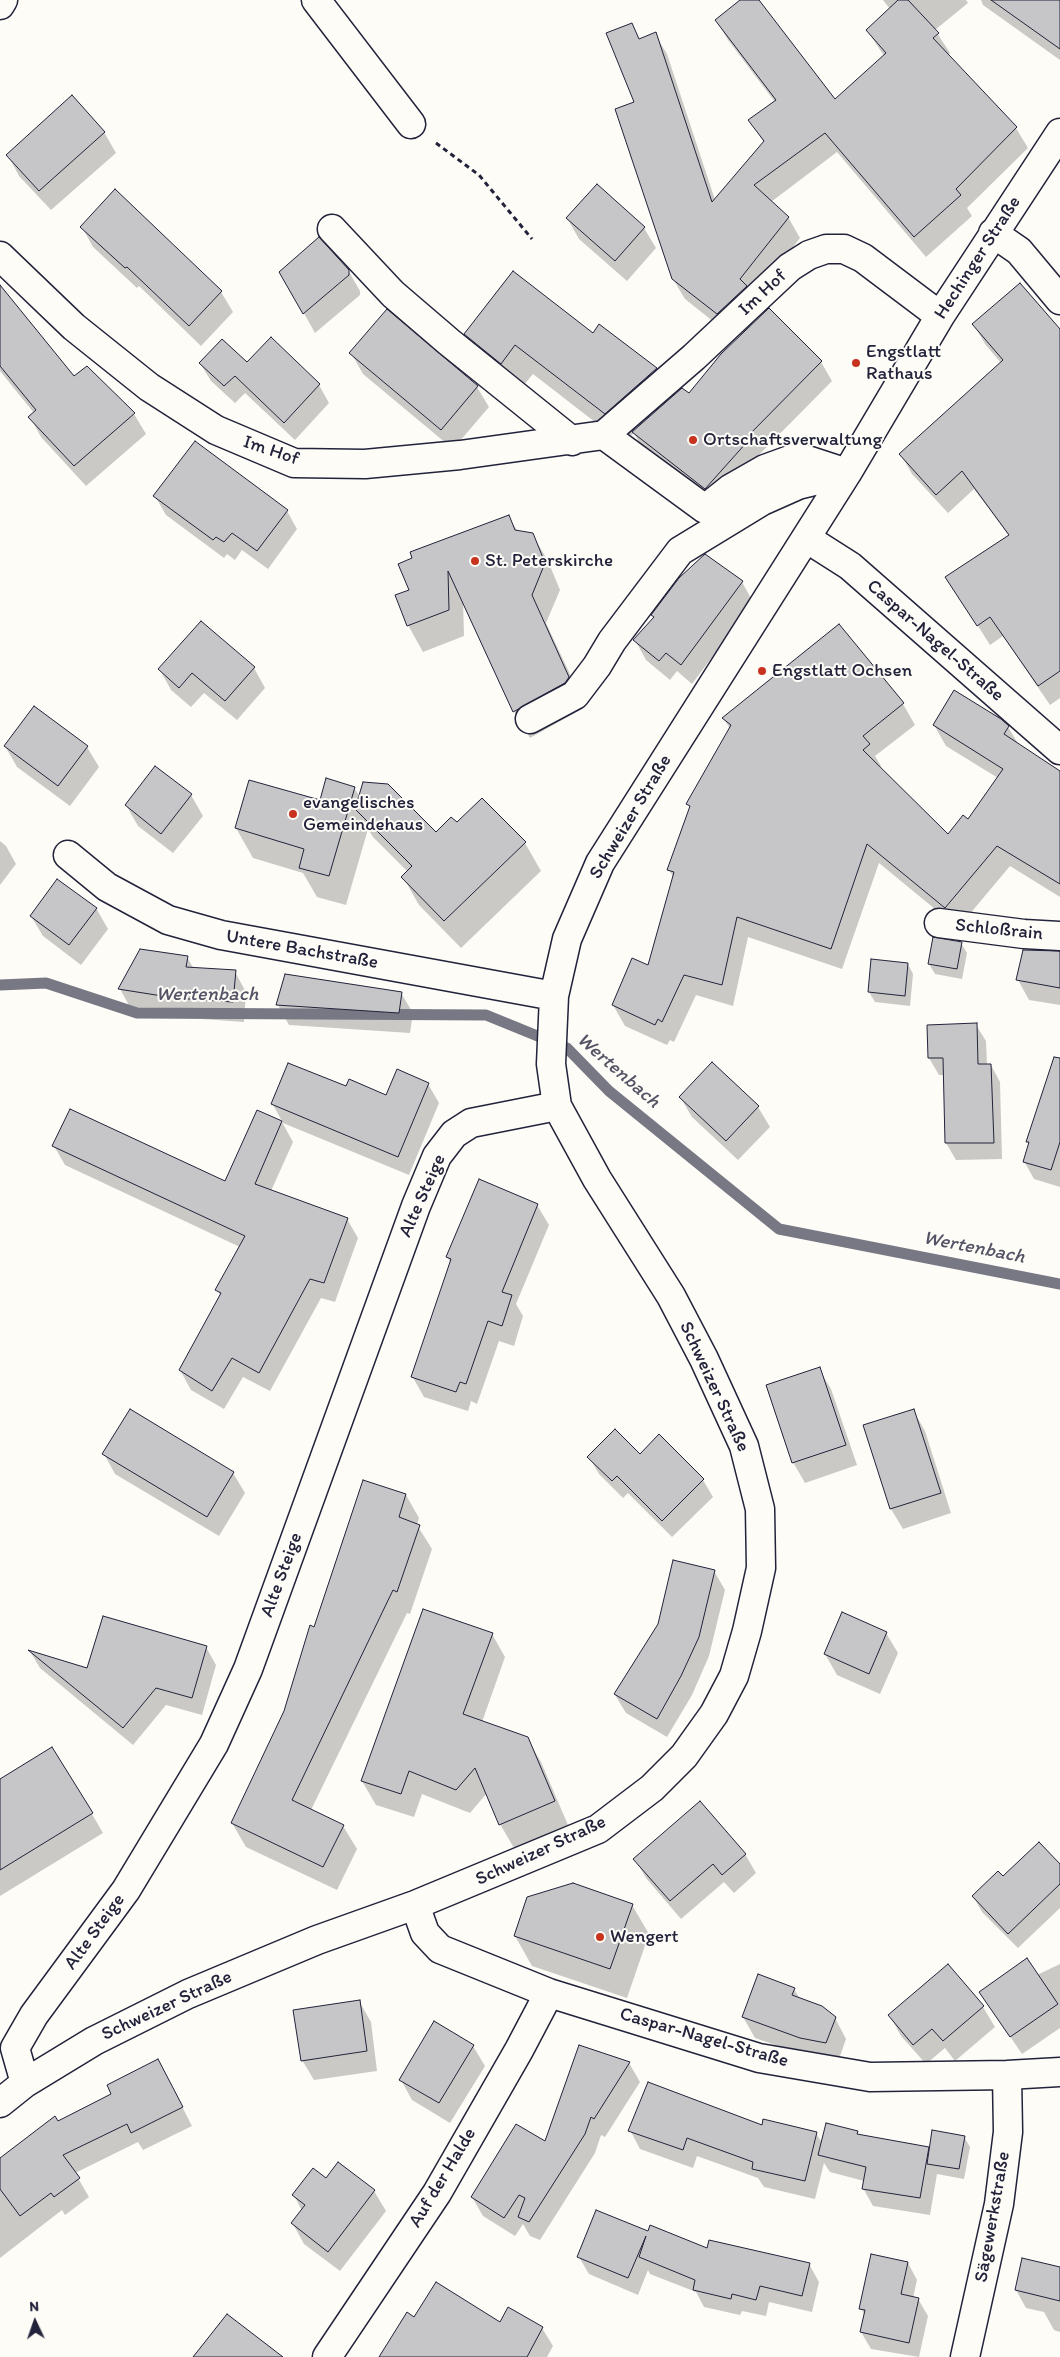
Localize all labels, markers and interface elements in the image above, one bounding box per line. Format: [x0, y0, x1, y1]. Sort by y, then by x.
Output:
street label: Hechinger Straße [930, 192, 1026, 324]
street label: Im Hof [734, 265, 792, 321]
place label: Engstlatt Rathaus [866, 341, 941, 385]
marker: Engstlatt Rathaus [850, 357, 862, 369]
place label: Ortschaftsverwaltung [703, 429, 882, 451]
street label: Im Hof [240, 431, 302, 471]
marker: Ortschaftsverwaltung [687, 434, 699, 446]
place label: St. Peterskirche [485, 550, 613, 572]
marker: St. Peterskirche [469, 555, 481, 567]
street label: Caspar-Nagel-Straße [862, 575, 1008, 707]
place label: Engstlatt Ochsen [772, 660, 912, 682]
marker: Engstlatt Ochsen [756, 665, 768, 677]
street label: Schweizer Straße [585, 751, 677, 883]
place label: evangelisches Gemeindehaus [303, 792, 423, 836]
marker: evangelisches Gemeindehaus [287, 808, 299, 820]
street label: Schloßrain [954, 914, 1044, 946]
street label: Untere Bachstraße [224, 925, 380, 975]
water label: Wertenbach [156, 983, 258, 1007]
water label: Wertenbach [571, 1028, 665, 1114]
street label: Alte Steige [395, 1151, 451, 1241]
water label: Wertenbach [921, 1226, 1027, 1270]
street label: Schweizer Straße [674, 1318, 754, 1456]
street label: Alte Steige [256, 1530, 308, 1620]
street label: Schweizer Straße [472, 1811, 610, 1891]
street label: Alte Steige [60, 1889, 130, 1975]
place label: Wengert [610, 1926, 679, 1948]
marker: Wengert [594, 1931, 606, 1943]
street label: Schweizer Straße [98, 1966, 236, 2046]
street label: Caspar-Nagel-Straße [617, 2003, 791, 2073]
street label: Auf der Halde [404, 2124, 482, 2232]
street label: Sägewerkstraße [970, 2150, 1016, 2284]
north arrow [10, 2297, 60, 2347]
text: N [29, 2298, 39, 2315]

